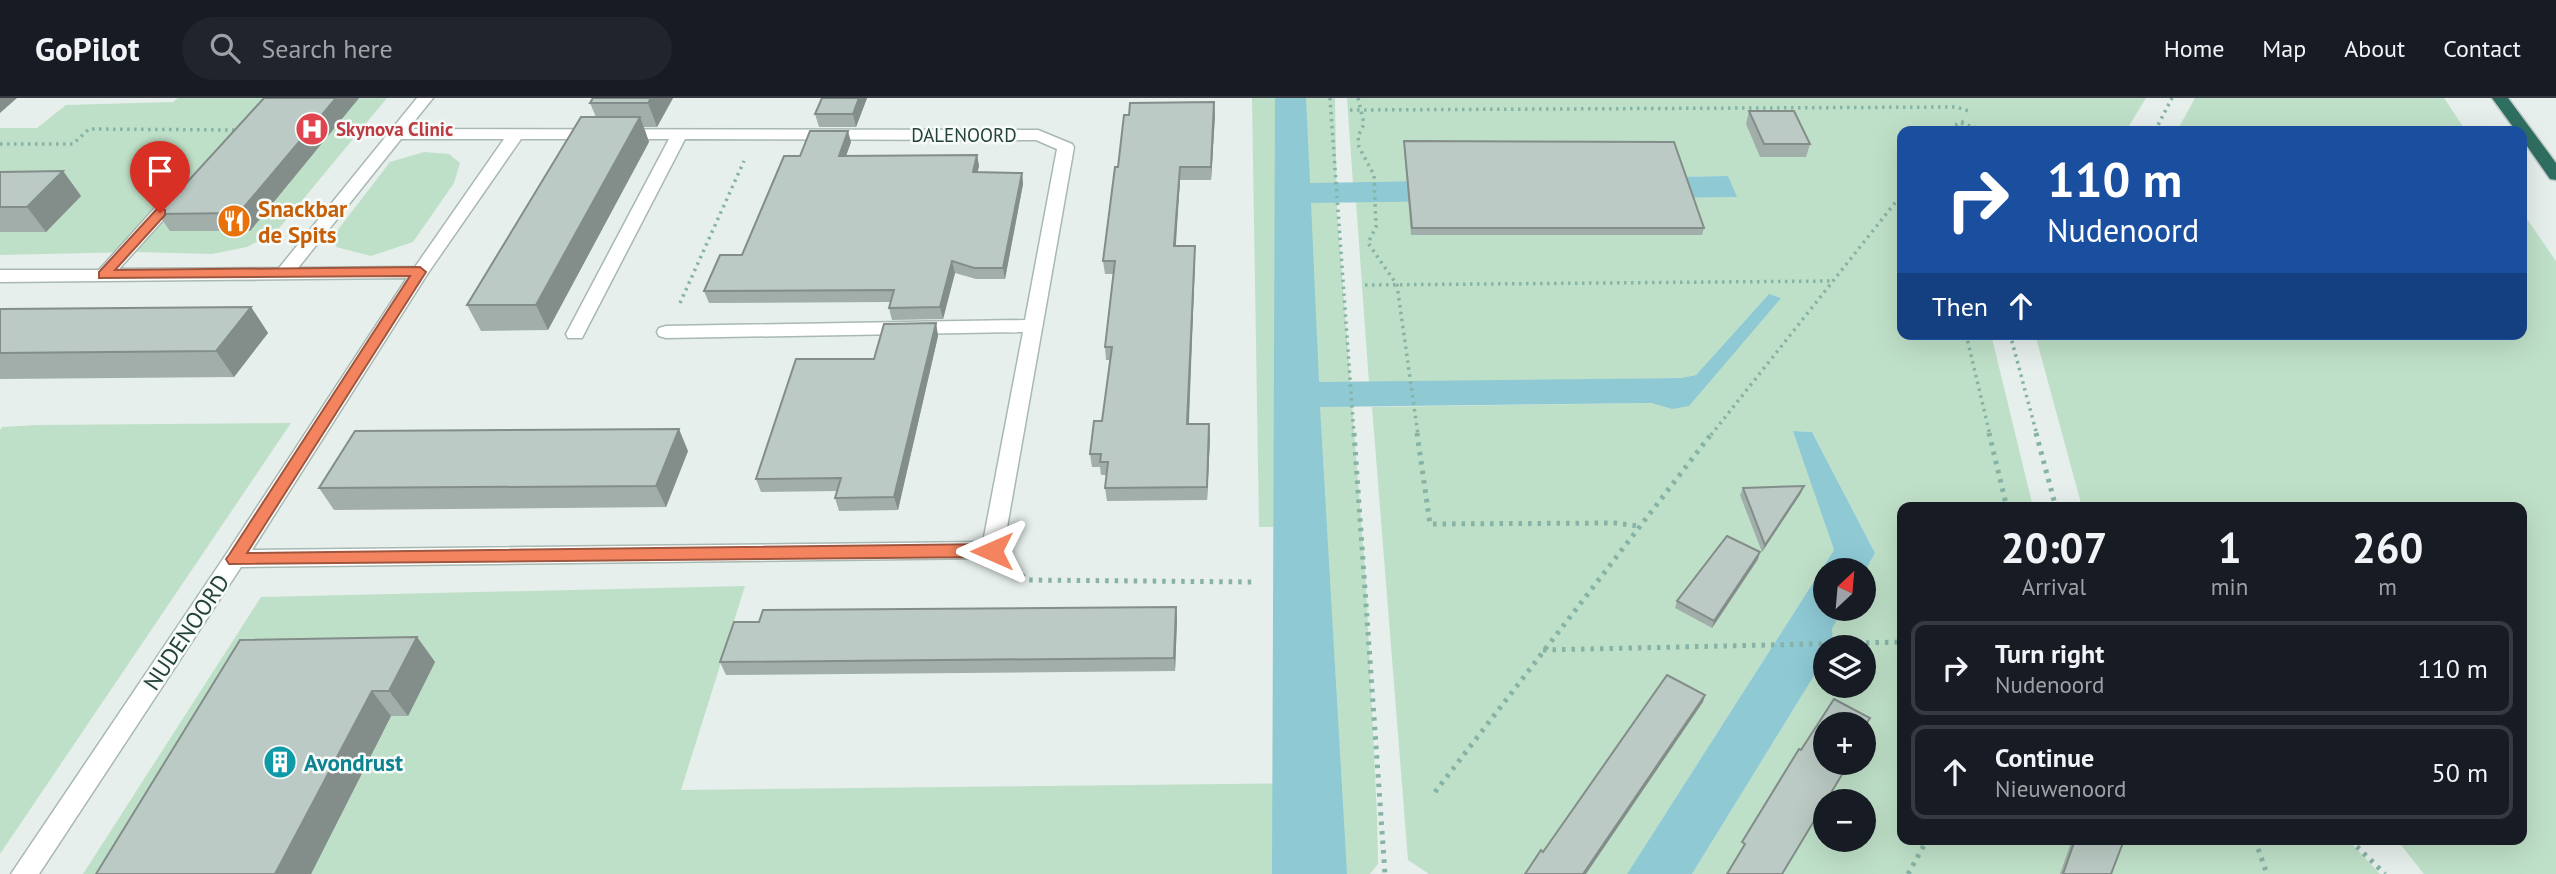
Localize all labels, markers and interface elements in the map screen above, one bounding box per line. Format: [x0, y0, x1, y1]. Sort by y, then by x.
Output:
search box [182, 17, 672, 80]
text: GoPilot [35, 27, 140, 70]
icon: search [206, 29, 244, 67]
text: Search here [262, 32, 393, 65]
text: Home [2164, 33, 2224, 64]
text: Map [2262, 33, 2306, 64]
text: About [2344, 33, 2405, 64]
text: Contact [2443, 33, 2521, 64]
hospital icon: Skynova Clinic [293, 110, 331, 148]
place label: Skynova Clinic [336, 117, 453, 141]
street label: DALENOORD [911, 123, 1017, 147]
pin [130, 141, 190, 213]
text: 110 m [2047, 147, 2182, 211]
icon: arrive [141, 152, 179, 190]
icon: right [1932, 154, 2023, 245]
place label: Snackbar de Spits [258, 194, 348, 249]
restaurant icon: Snackbar de Spits [215, 202, 253, 240]
text: Nudenoord [2047, 209, 2199, 251]
icon: ahead [2002, 287, 2040, 325]
text: Then [1932, 290, 1988, 323]
position arrow [955, 514, 1029, 588]
text: 20:07 [2001, 520, 2107, 575]
text: 1 [2218, 520, 2241, 575]
text: 260 [2352, 520, 2423, 575]
north arrow [1813, 558, 1876, 621]
map controls [1813, 558, 1876, 852]
street label: NUDENOORD [137, 569, 235, 695]
text: Arrival [2022, 572, 2086, 601]
text: min [2211, 572, 2248, 601]
text: m [2378, 572, 2397, 601]
button: layers [1813, 635, 1876, 698]
text: Turn right [1995, 637, 2104, 670]
icon: right [1936, 649, 1974, 687]
text: 110 m [2417, 652, 2488, 685]
text: Nudenoord [1995, 670, 2104, 699]
button: + [1813, 712, 1876, 775]
text: Continue [1995, 741, 2094, 774]
building icon: Avondrust [261, 743, 299, 781]
place label: Avondrust [304, 748, 403, 777]
icon: ahead [1936, 753, 1974, 791]
text: 50 m [2432, 756, 2488, 789]
text: Nieuwenoord [1995, 774, 2127, 803]
button: − [1813, 789, 1876, 852]

